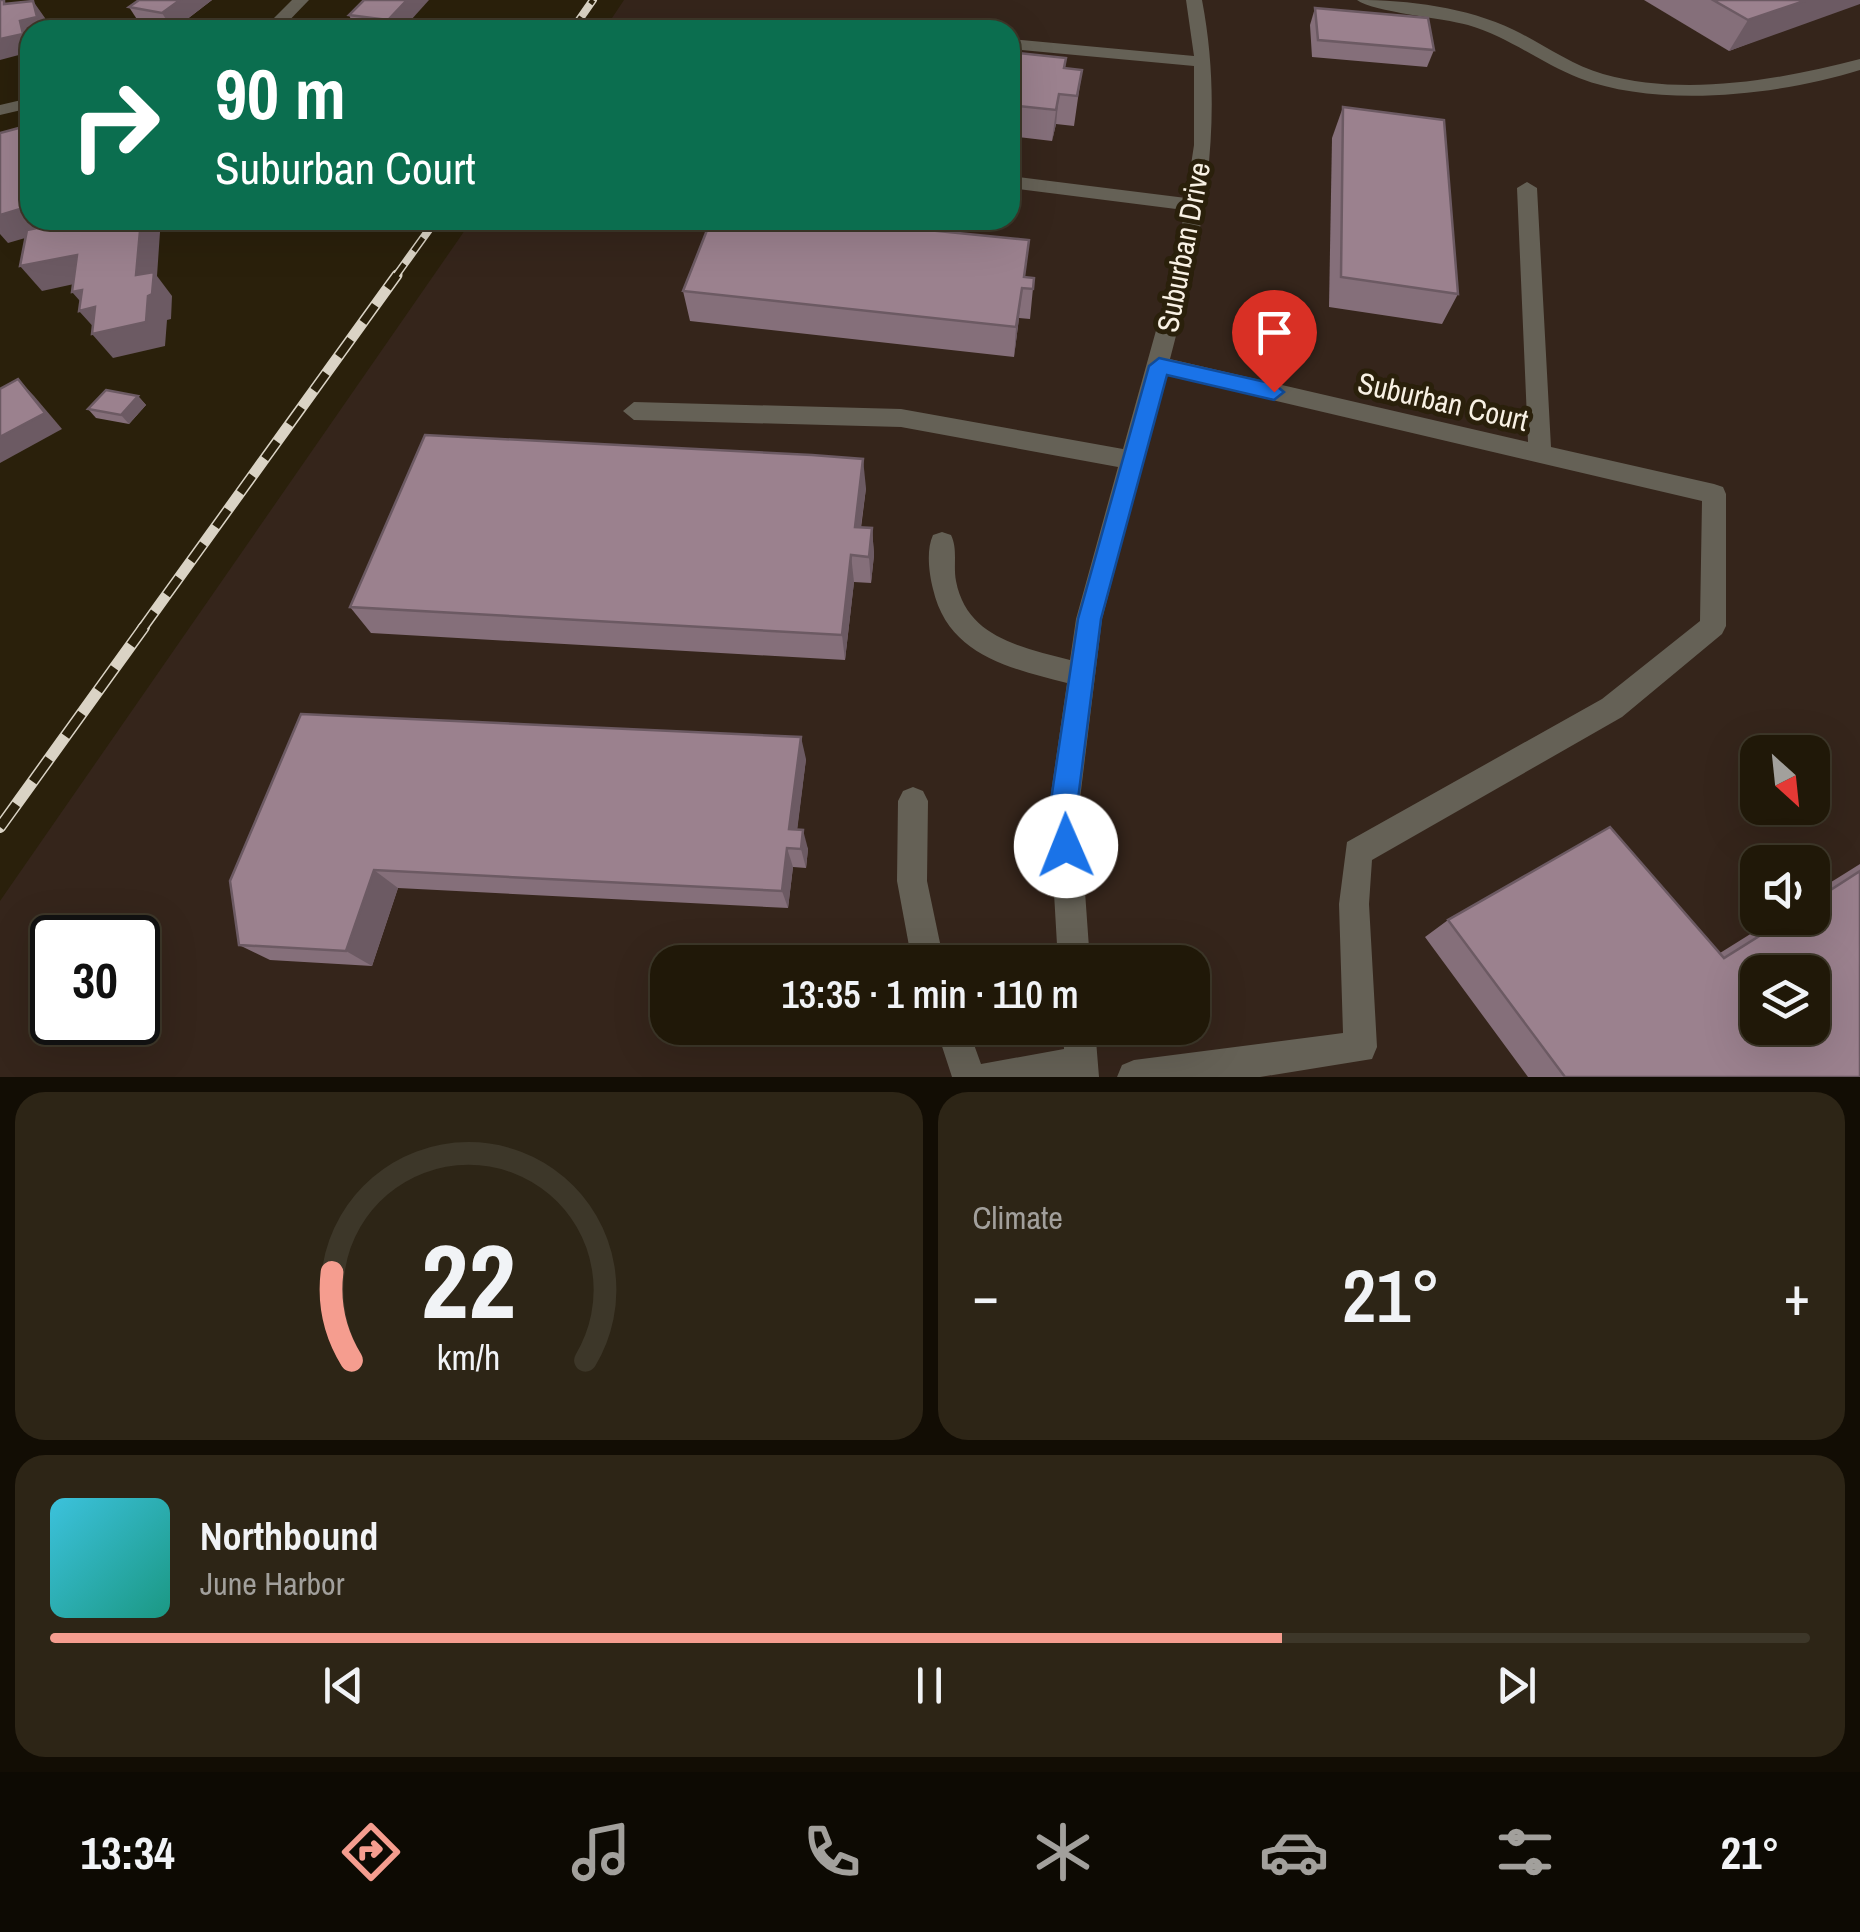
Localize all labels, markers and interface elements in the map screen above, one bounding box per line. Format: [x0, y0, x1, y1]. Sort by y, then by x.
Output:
text: 90 m [215, 47, 346, 141]
icon: right [50, 60, 180, 190]
text: Suburban Court [215, 137, 476, 198]
street label: Suburban Drive [1147, 159, 1219, 335]
pin [1232, 290, 1317, 393]
icon: arrive [1247, 305, 1302, 360]
street label: Suburban Court [1354, 362, 1532, 440]
north arrow [1740, 735, 1830, 825]
map controls [1740, 735, 1830, 1045]
position arrow [1014, 794, 1118, 898]
button: sound [1740, 845, 1830, 935]
speed limit sign: 30 [30, 915, 160, 1045]
button: layers [1740, 955, 1830, 1045]
text: 13:35 · 1 min · 110 m [781, 969, 1079, 1020]
text: Climate [973, 1196, 1063, 1239]
text: 22 [421, 1210, 516, 1350]
text: 21° [1342, 1244, 1440, 1345]
text: − [973, 1258, 999, 1332]
text: + [1784, 1258, 1810, 1332]
text: km/h [437, 1333, 501, 1381]
text: Northbound [200, 1511, 378, 1562]
text: June Harbor [200, 1562, 344, 1605]
icon: previous [316, 1658, 371, 1713]
icon: pause [902, 1658, 957, 1713]
icon: next [1489, 1658, 1544, 1713]
icon: directions [336, 1817, 406, 1887]
icon: music [566, 1817, 636, 1887]
icon: phone [797, 1817, 867, 1887]
icon: climate [1028, 1817, 1098, 1887]
icon: car [1259, 1817, 1329, 1887]
icon: filters [1490, 1817, 1560, 1887]
text: 13:34 [80, 1822, 175, 1883]
text: 21° [1720, 1822, 1780, 1883]

